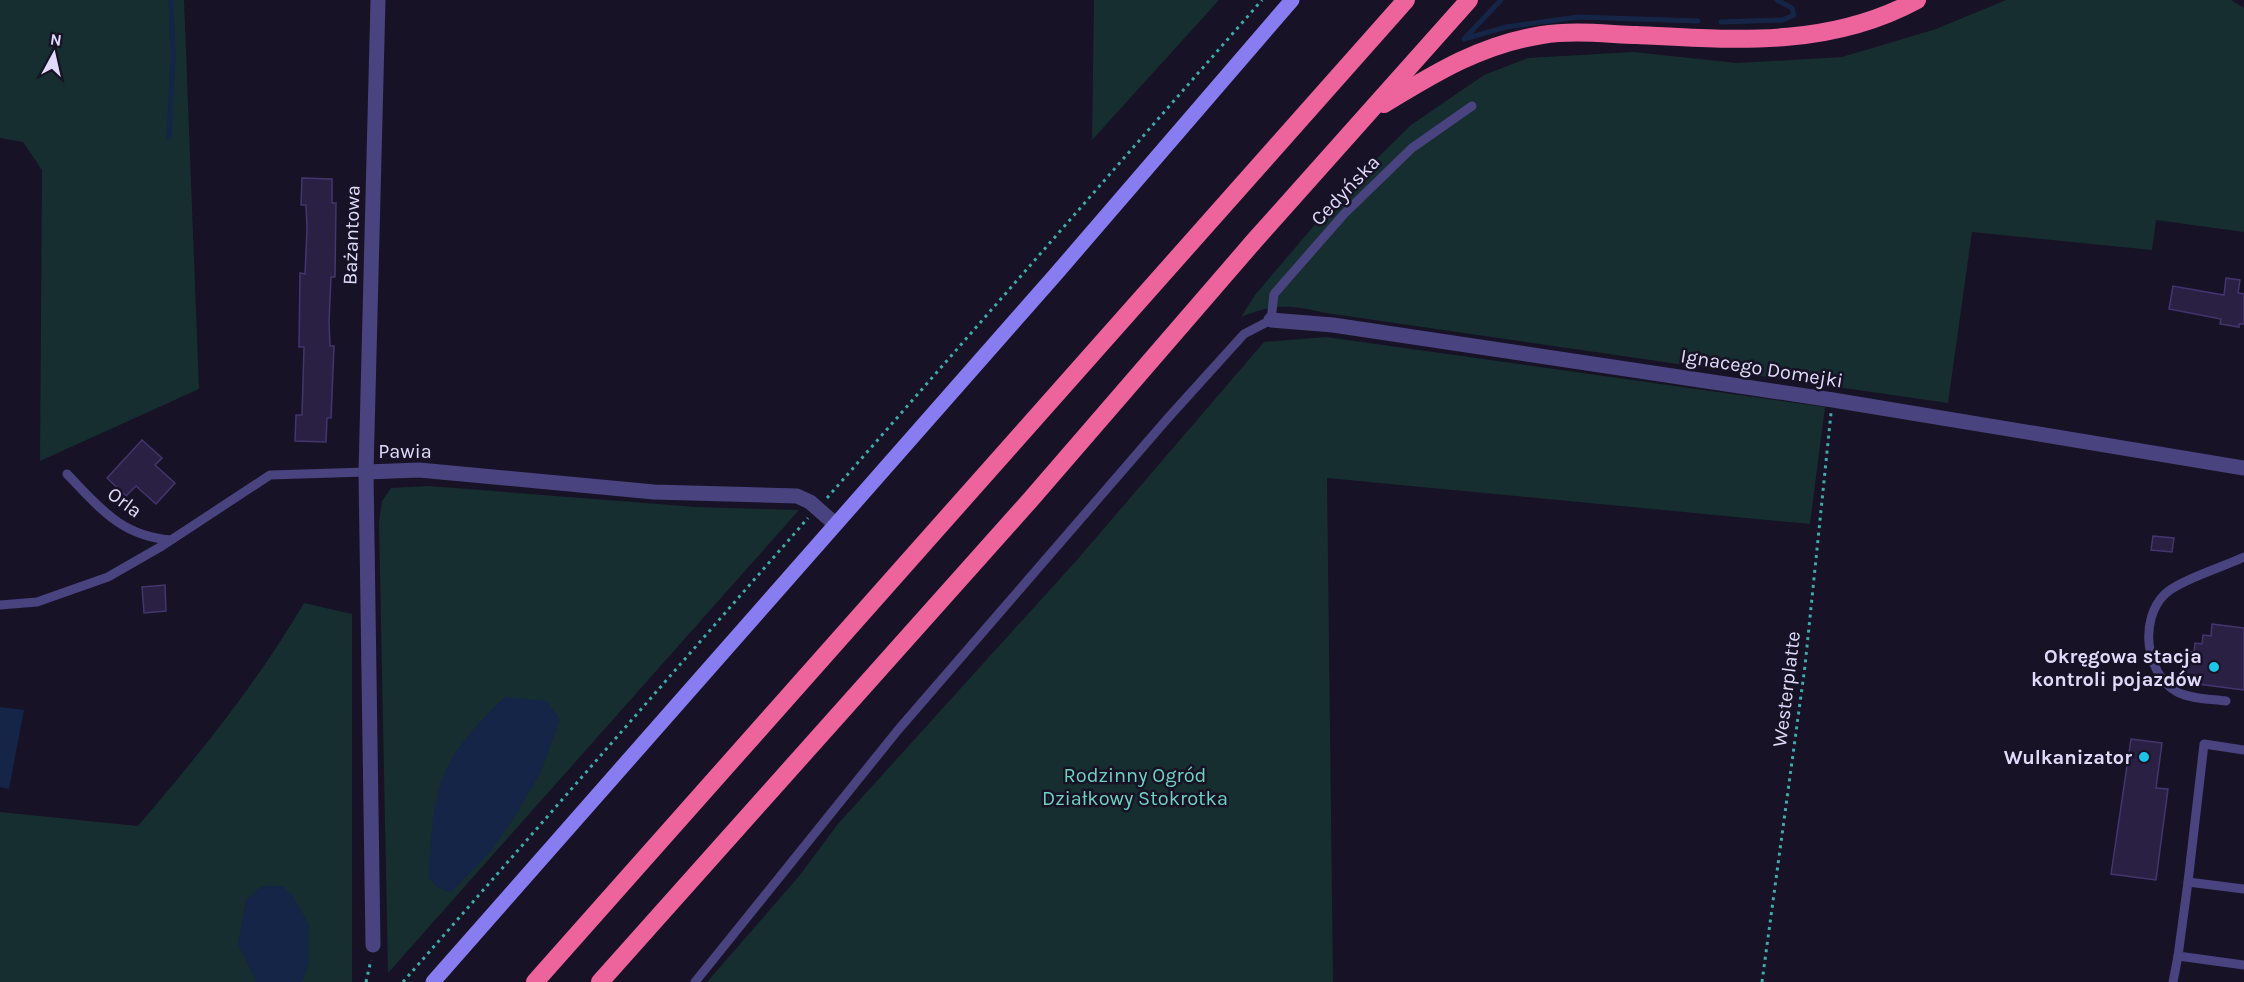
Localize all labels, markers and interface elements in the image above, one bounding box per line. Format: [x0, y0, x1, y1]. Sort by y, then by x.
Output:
north arrow [24, 24, 84, 84]
text: N [49, 29, 63, 50]
street label: Cedyńska [1306, 151, 1384, 230]
street label: Bażantowa [338, 185, 365, 285]
street label: Ignacego Domejki [1679, 344, 1845, 393]
street label: Pawia [378, 440, 432, 463]
street label: Orla [103, 482, 146, 523]
street label: Westerplatte [1768, 630, 1805, 748]
place label: Okręgowa stacja kontroli pojazdów [2031, 645, 2202, 691]
marker: Okręgowa stacja kontroli pojazdów [2207, 660, 2221, 674]
place label: Wulkanizator [2004, 746, 2132, 769]
marker: Wulkanizator [2137, 750, 2151, 764]
park label: Rodzinny Ogród Działkowy Stokrotka [1042, 764, 1228, 810]

